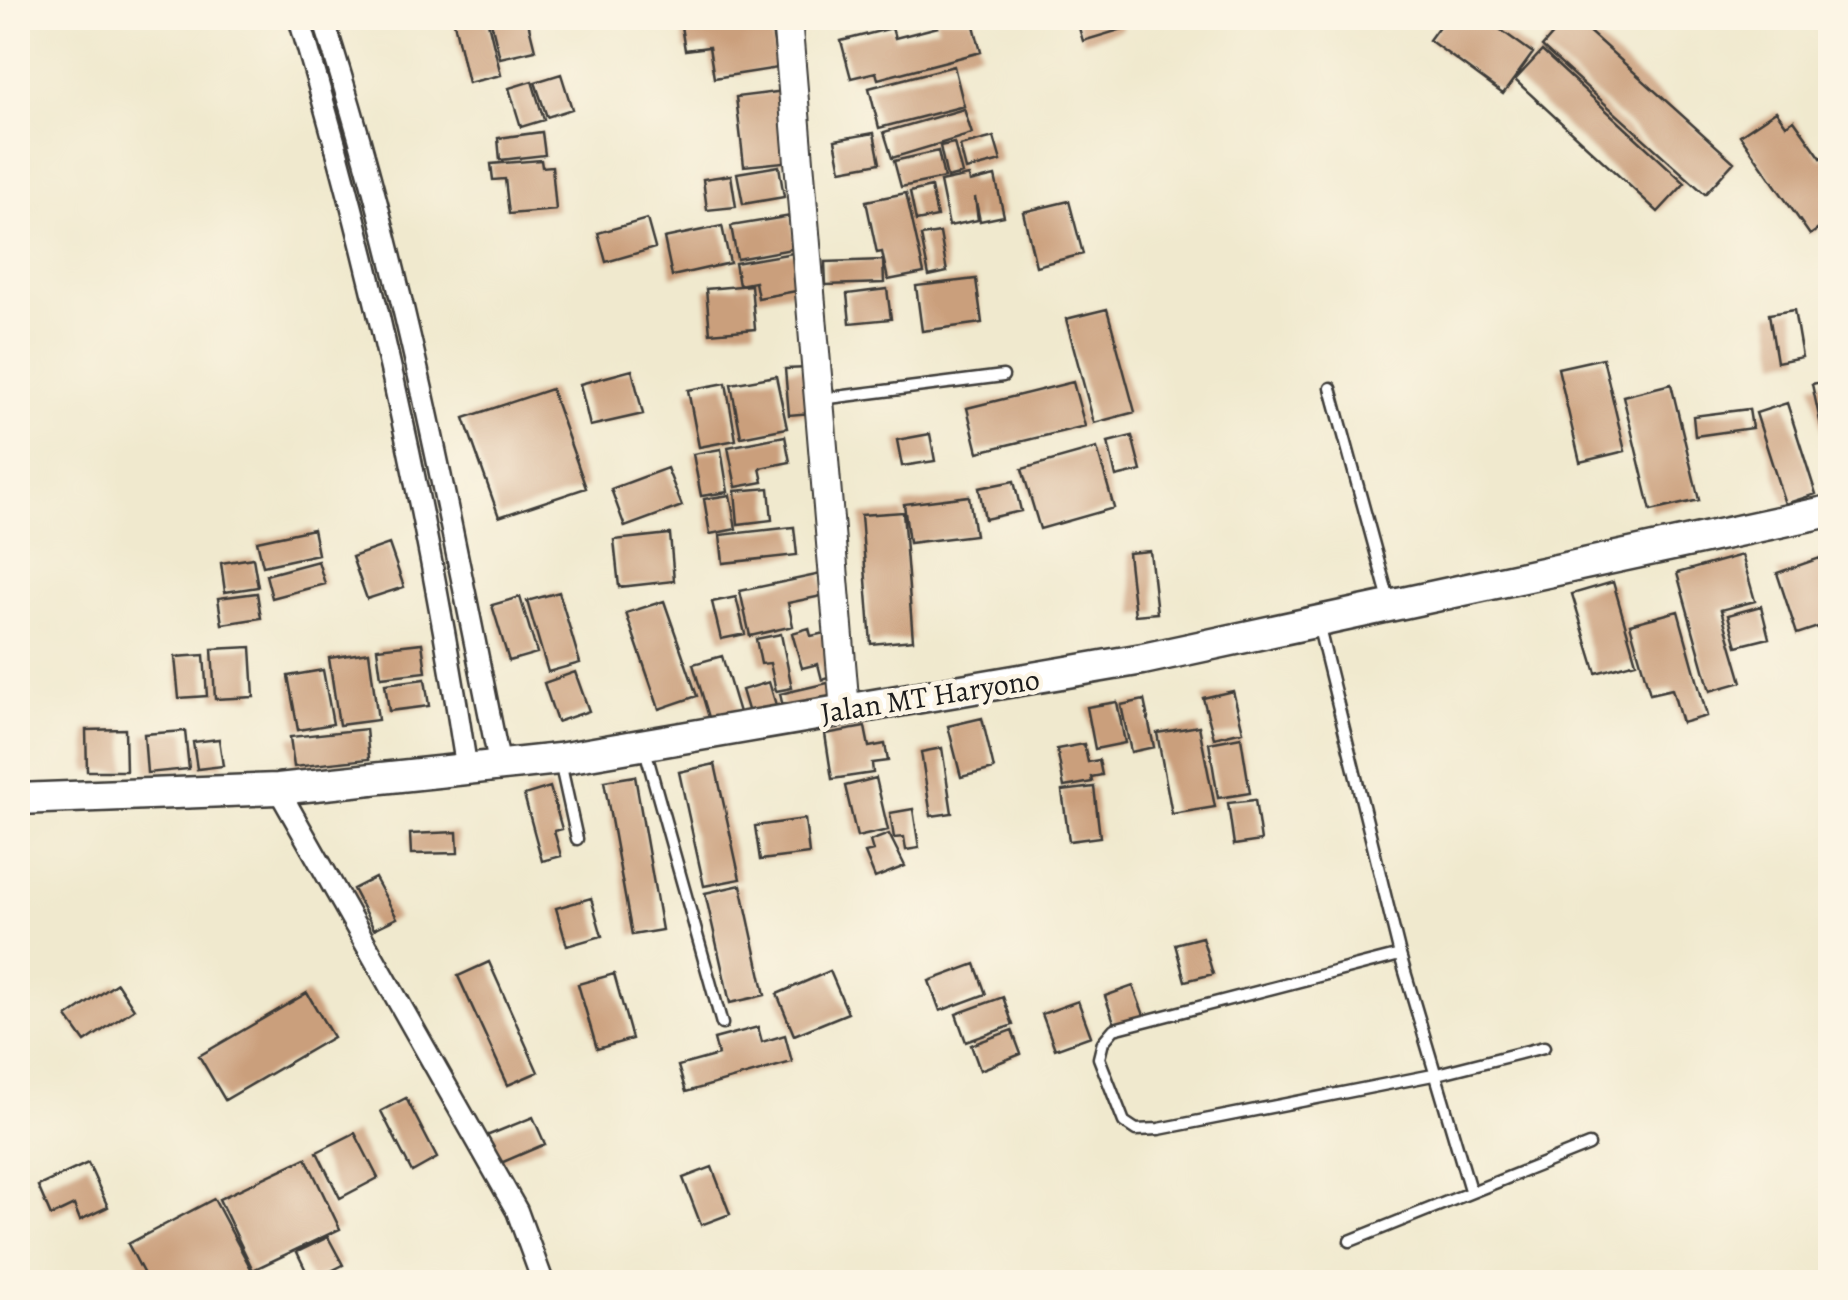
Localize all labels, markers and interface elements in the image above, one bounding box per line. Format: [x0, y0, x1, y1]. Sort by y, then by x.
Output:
street label: Jalan MT Haryono [818, 659, 1042, 733]

